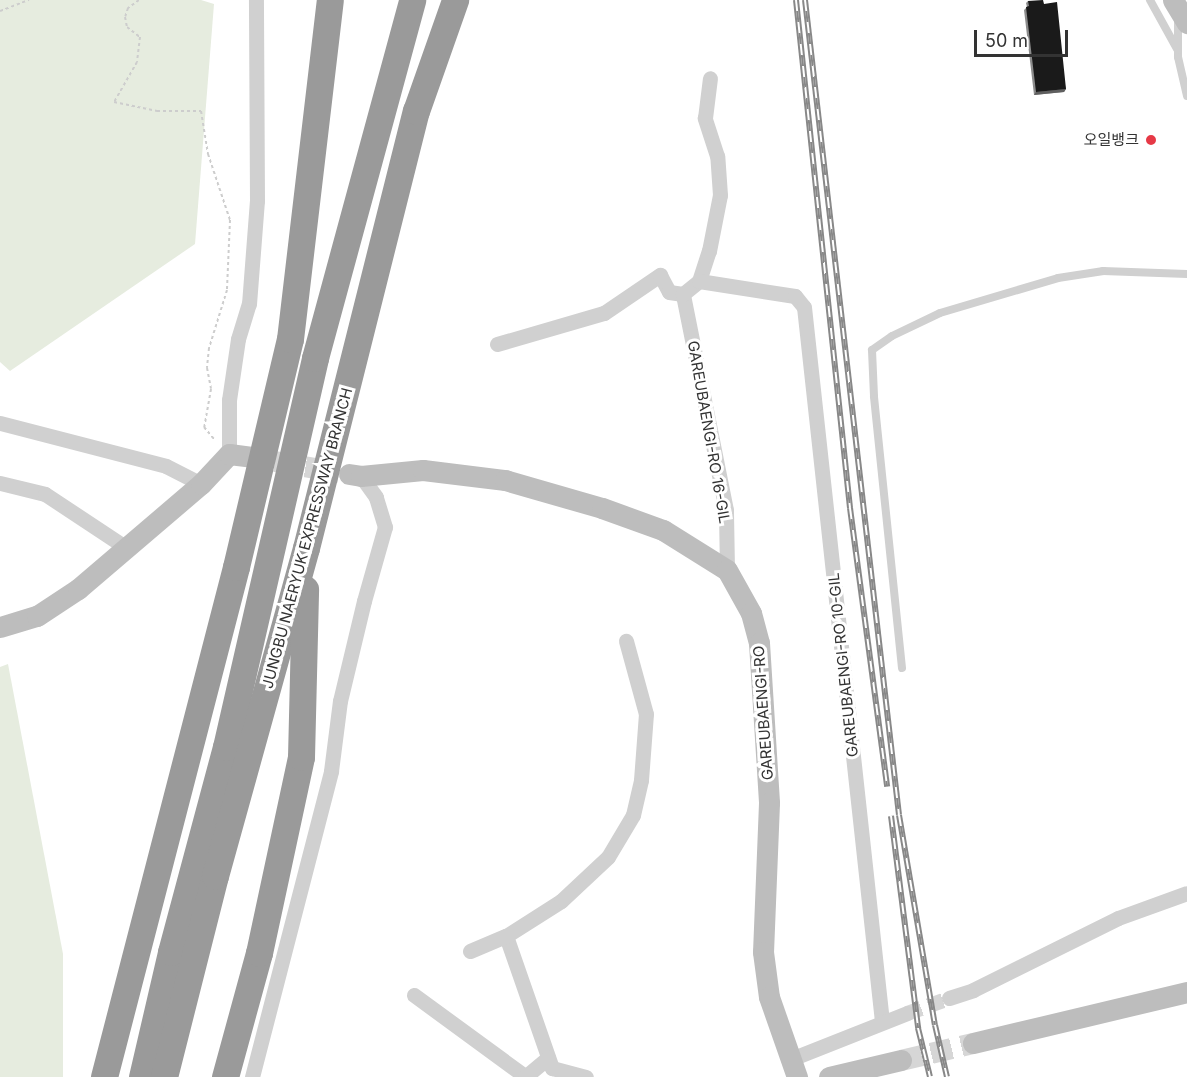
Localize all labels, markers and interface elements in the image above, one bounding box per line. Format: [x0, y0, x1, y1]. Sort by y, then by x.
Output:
scale bar [977, 18, 1072, 56]
text: 50 m [985, 30, 1028, 51]
place label: 오일뱅크 [1084, 131, 1139, 149]
marker: 오일뱅크 [1144, 133, 1158, 147]
street label: GAREUBAENGI-RO 16-GIL [684, 339, 734, 525]
street label: JUNGBU NAERYUK EXPRESSWAY BRANCH [258, 386, 356, 690]
street label: GAREUBAENGI-RO 10-GIL [824, 572, 862, 758]
street label: GAREUBAENGI-RO [749, 645, 777, 781]

